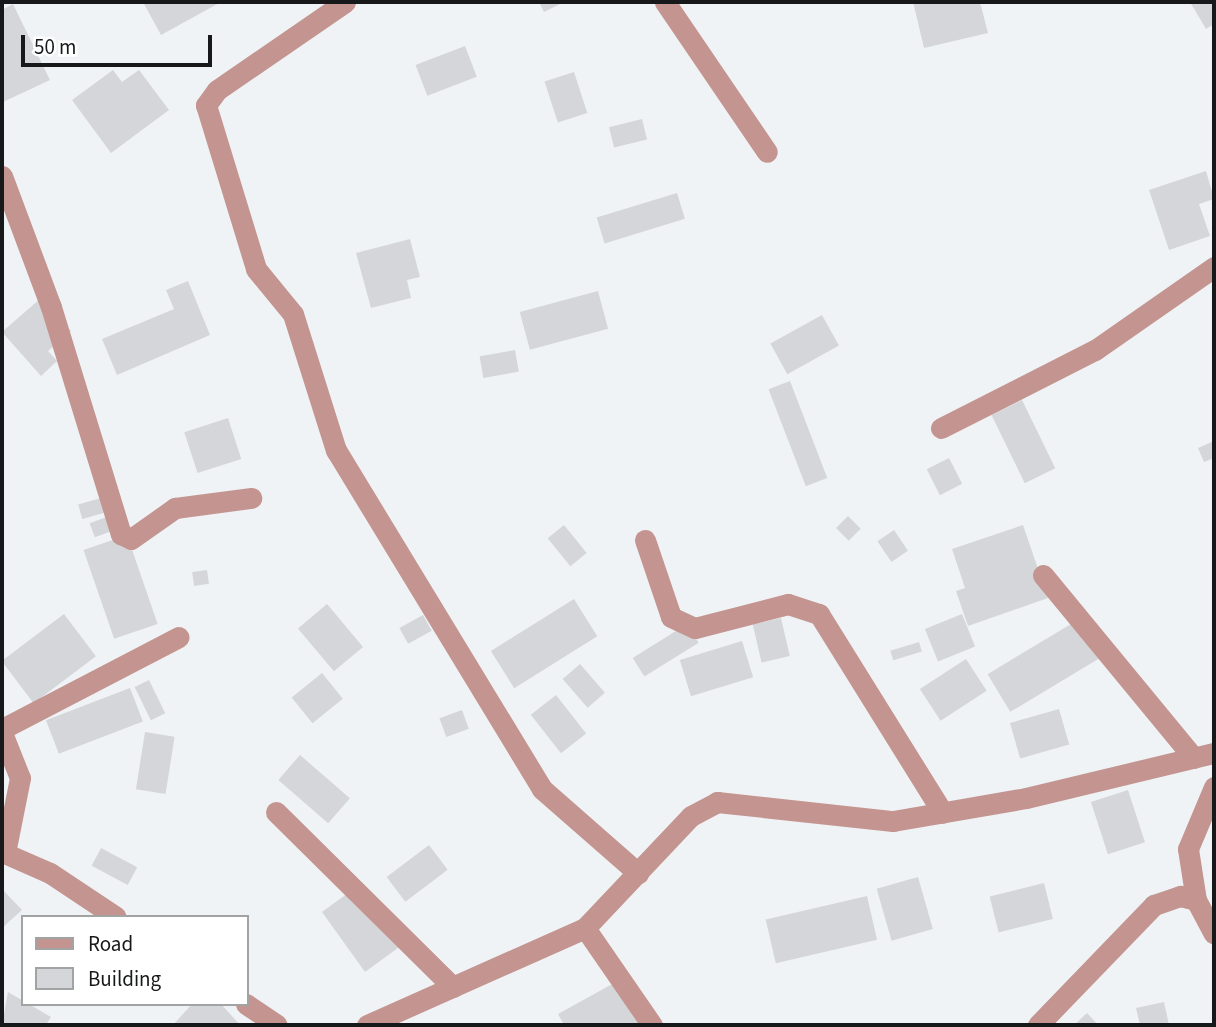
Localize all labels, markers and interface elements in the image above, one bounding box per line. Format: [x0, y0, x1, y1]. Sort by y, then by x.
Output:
scale bar [24, 21, 215, 65]
text: 50 m [34, 32, 76, 62]
legend [21, 915, 248, 1006]
text: Road [88, 929, 133, 959]
text: Building [88, 964, 161, 994]

